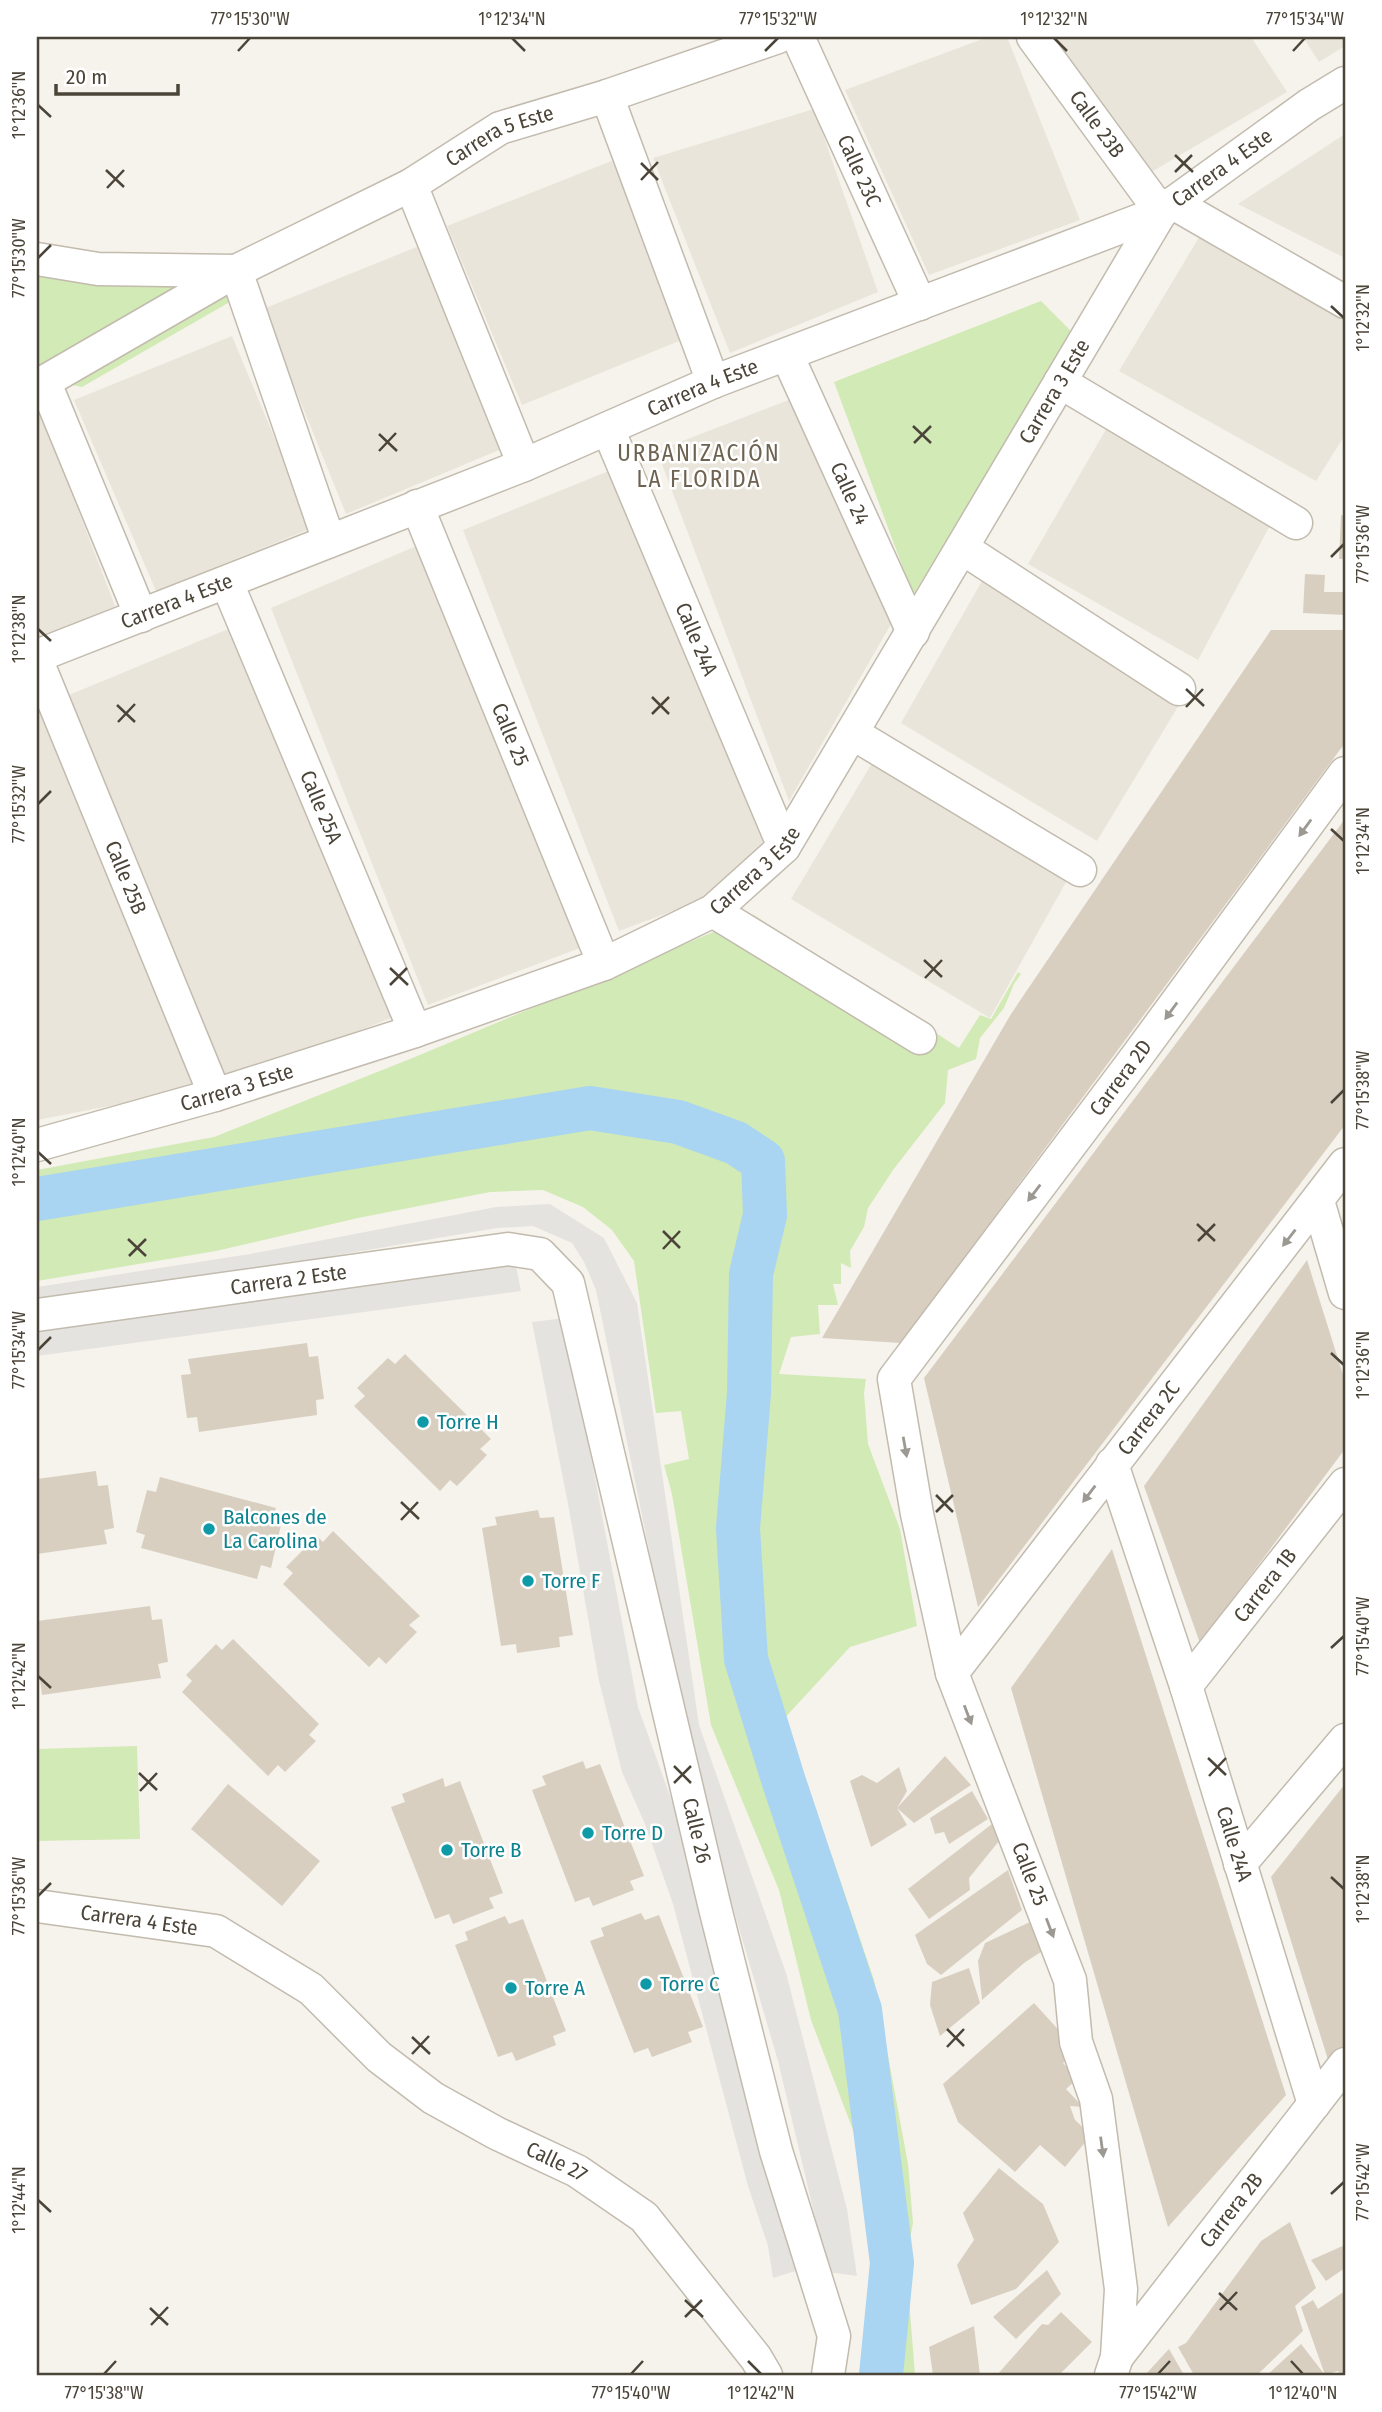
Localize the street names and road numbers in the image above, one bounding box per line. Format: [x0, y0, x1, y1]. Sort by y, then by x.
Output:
street label: Calle 23B [1064, 85, 1130, 163]
street label: Carrera 5 Este [441, 100, 557, 172]
street label: Carrera 4 Este [1167, 123, 1277, 213]
street label: Calle 23C [831, 131, 887, 211]
street label: Carrera 3 Este [1013, 334, 1096, 448]
street label: Carrera 4 Este [643, 353, 762, 422]
street label: Calle 24 [824, 458, 875, 529]
street label: Carrera 4 Este [117, 568, 236, 635]
street label: Calle 24A [670, 599, 723, 680]
street label: Calle 25 [486, 699, 535, 770]
street label: Calle 25A [294, 767, 348, 848]
street label: Carrera 3 Este [704, 822, 806, 921]
street label: Calle 25B [99, 837, 152, 918]
street label: Carrera 2D [1084, 1035, 1158, 1121]
street label: Carrera 3 Este [177, 1058, 297, 1117]
street label: Carrera 2 Este [229, 1259, 348, 1301]
street label: Carrera 2C [1112, 1376, 1186, 1460]
street label: Carrera 1B [1228, 1543, 1302, 1628]
street label: Calle 26 [677, 1795, 717, 1866]
street label: Calle 24A [1211, 1803, 1258, 1884]
street label: Calle 25 [1006, 1839, 1054, 1909]
street label: Carrera 4 Este [79, 1899, 199, 1941]
street label: Calle 27 [522, 2136, 592, 2187]
street label: Carrera 2B [1194, 2168, 1268, 2253]

